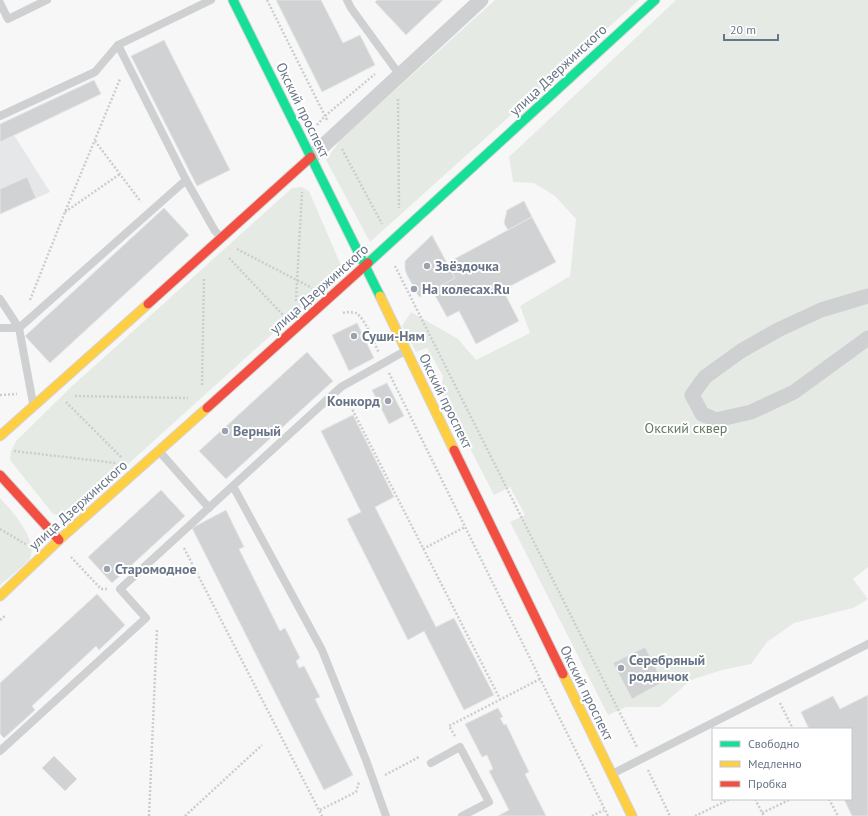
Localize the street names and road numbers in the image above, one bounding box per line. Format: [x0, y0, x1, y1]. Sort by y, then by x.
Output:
street label: улица Дзержинского [506, 20, 610, 120]
street label: Окский проспект [272, 59, 334, 161]
street label: улица Дзержинского [266, 240, 372, 338]
street label: Окский проспект [415, 350, 477, 452]
street label: улица Дзержинского [25, 456, 131, 554]
street label: Окский проспект [556, 642, 618, 744]

